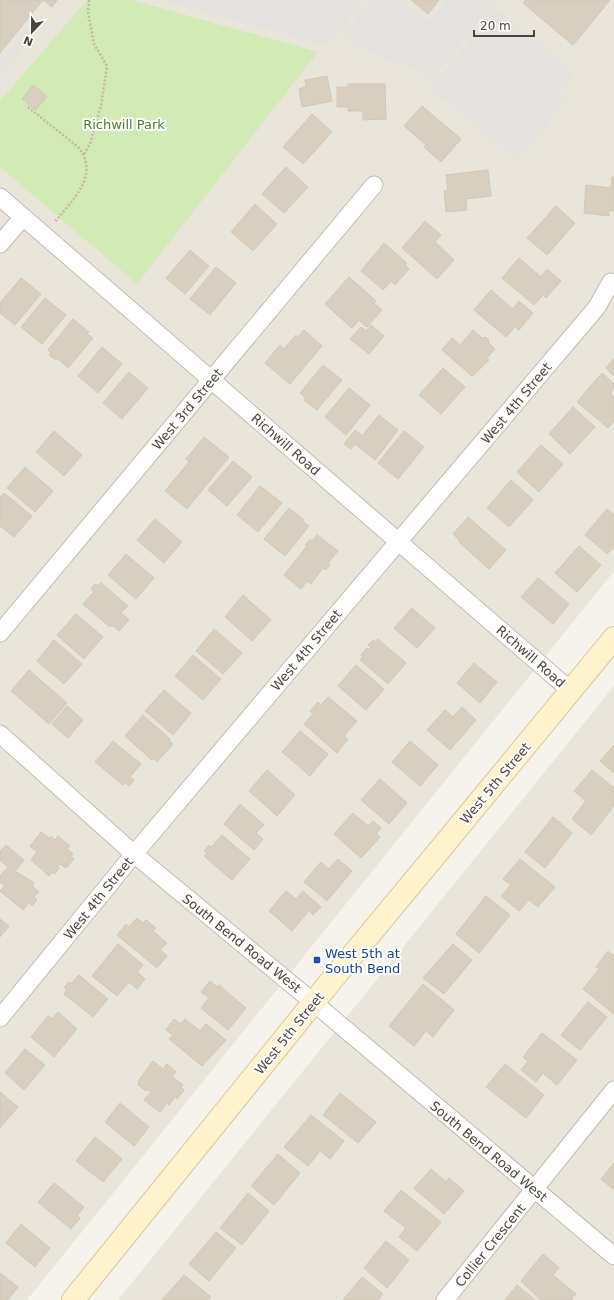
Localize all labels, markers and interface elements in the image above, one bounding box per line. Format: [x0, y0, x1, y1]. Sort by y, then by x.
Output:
north arrow [12, 12, 52, 52]
scale bar [474, 12, 534, 38]
text: 20 m [480, 19, 511, 33]
text: N [22, 33, 35, 49]
park label: Richwill Park [83, 117, 165, 132]
street label: West 4th Street [478, 360, 555, 447]
street label: West 3rd Street [149, 366, 226, 453]
street label: Richwill Road [248, 410, 323, 478]
street label: West 4th Street [268, 607, 345, 694]
street label: Richwill Road [493, 622, 568, 690]
street label: West 5th Street [457, 740, 534, 827]
street label: West 4th Street [61, 854, 136, 942]
street label: South Bend Road West [179, 891, 304, 996]
place label: West 5th at South Bend [325, 946, 400, 976]
marker: West 5th at South Bend [312, 955, 322, 965]
street label: West 5th Street [252, 989, 327, 1077]
street label: South Bend Road West [427, 1098, 550, 1205]
street label: Collier Crescent [452, 1201, 529, 1290]

